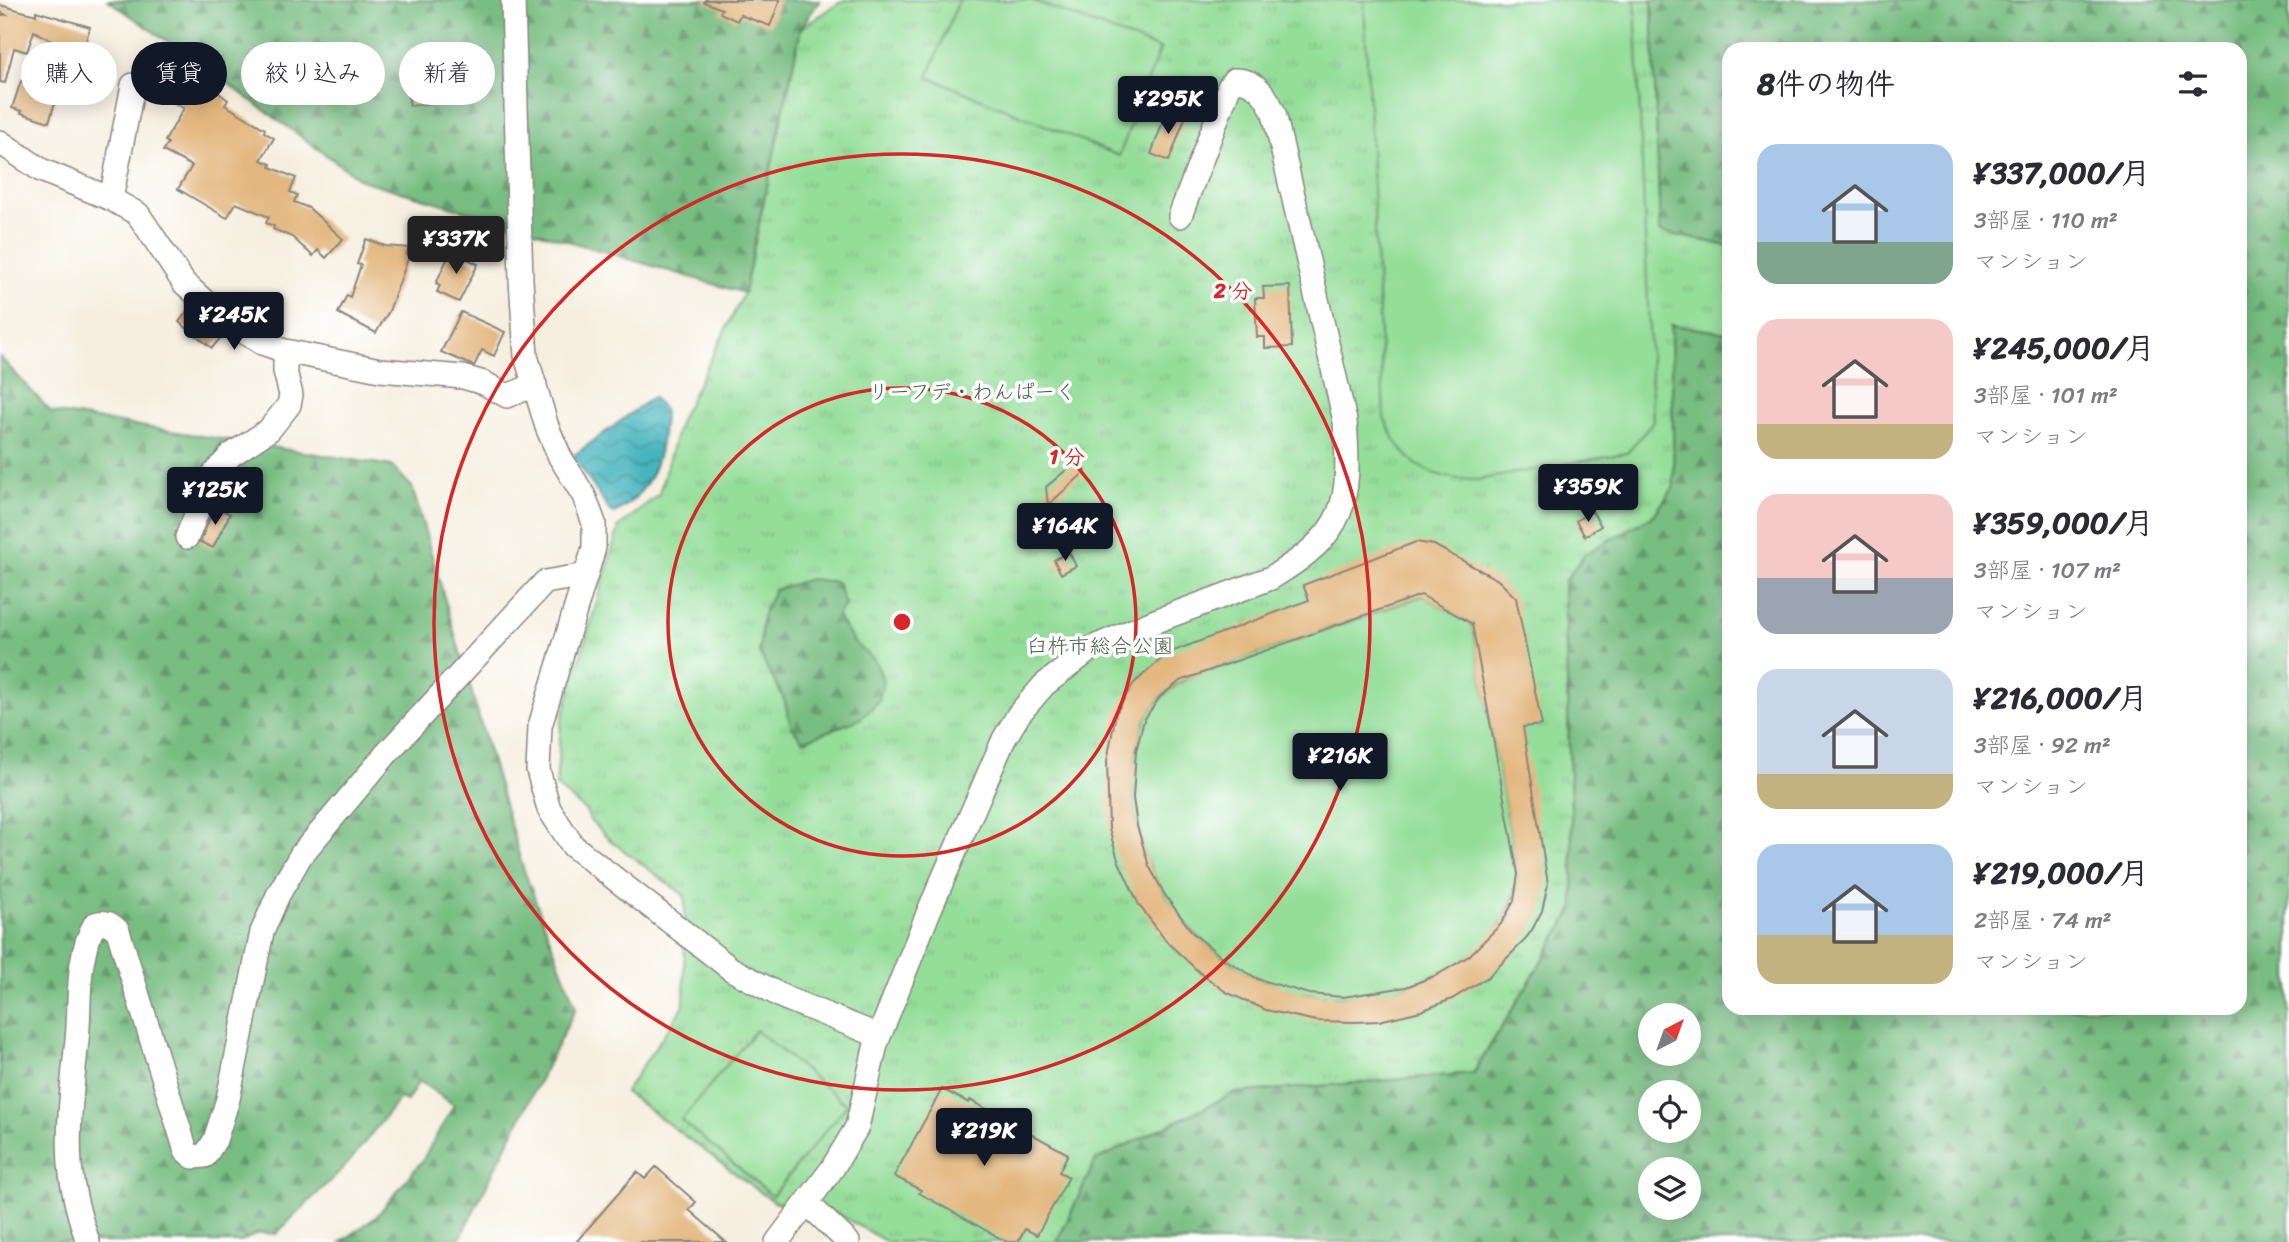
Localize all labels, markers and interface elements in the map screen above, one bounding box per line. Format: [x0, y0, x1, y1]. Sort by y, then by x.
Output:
chip: 購入 [21, 42, 117, 105]
chip: 賃貸 [131, 42, 227, 105]
chip: 絞り込み [241, 42, 385, 105]
chip: 新着 [399, 42, 495, 105]
text: 8件の物件 [1757, 57, 1895, 111]
icon: filters [2174, 65, 2212, 103]
pin: ¥295K [1119, 76, 1217, 136]
text: ¥295K [1134, 78, 1202, 119]
text: ¥337,000/月 [1974, 146, 2151, 200]
icon: home [1813, 172, 1897, 256]
text: 3部屋 · 110 m² [1974, 200, 2118, 241]
pin: ¥337K [407, 216, 505, 276]
text: ¥337K [423, 218, 489, 259]
text: マンション [1974, 241, 2088, 282]
text: 2 分 [1213, 272, 1252, 310]
pin: ¥245K [185, 292, 283, 352]
text: ¥245K [200, 294, 268, 335]
text: ¥245,000/月 [1974, 321, 2155, 375]
icon: home [1813, 347, 1897, 431]
park label: リーフデ・わんぱーく [868, 373, 1076, 411]
text: 3部屋 · 101 m² [1974, 375, 2118, 416]
text: マンション [1974, 416, 2088, 457]
text: 1 分 [1049, 438, 1085, 476]
pin: ¥359K [1539, 464, 1637, 524]
text: ¥359K [1554, 466, 1622, 507]
pin: ¥125K [166, 468, 264, 527]
text: ¥125K [183, 469, 247, 510]
text: ¥359,000/月 [1974, 496, 2154, 550]
pin: ¥164K [1016, 504, 1114, 563]
text: ¥164K [1033, 505, 1097, 546]
icon: home [1813, 522, 1897, 606]
text: 3部屋 · 107 m² [1974, 550, 2121, 591]
text: マンション [1974, 591, 2088, 632]
centre of rings [890, 610, 914, 634]
park label: 臼杵市総合公園 [1027, 627, 1174, 665]
text: ¥216,000/月 [1974, 671, 2148, 725]
icon: home [1813, 697, 1897, 781]
text: 3部屋 · 92 m² [1974, 725, 2111, 766]
pin: ¥216K [1291, 734, 1389, 793]
text: ¥216K [1309, 735, 1371, 776]
text: マンション [1974, 766, 2088, 807]
text: ¥219,000/月 [1974, 846, 2149, 900]
icon: home [1813, 872, 1897, 956]
text: 2部屋 · 74 m² [1974, 900, 2112, 941]
text: マンション [1974, 941, 2088, 982]
north arrow [1638, 1003, 1701, 1066]
map controls [1638, 1003, 1701, 1220]
button: locate [1638, 1080, 1701, 1143]
pin: ¥219K [935, 1108, 1033, 1168]
text: ¥219K [952, 1110, 1016, 1151]
button: layers [1638, 1157, 1701, 1220]

